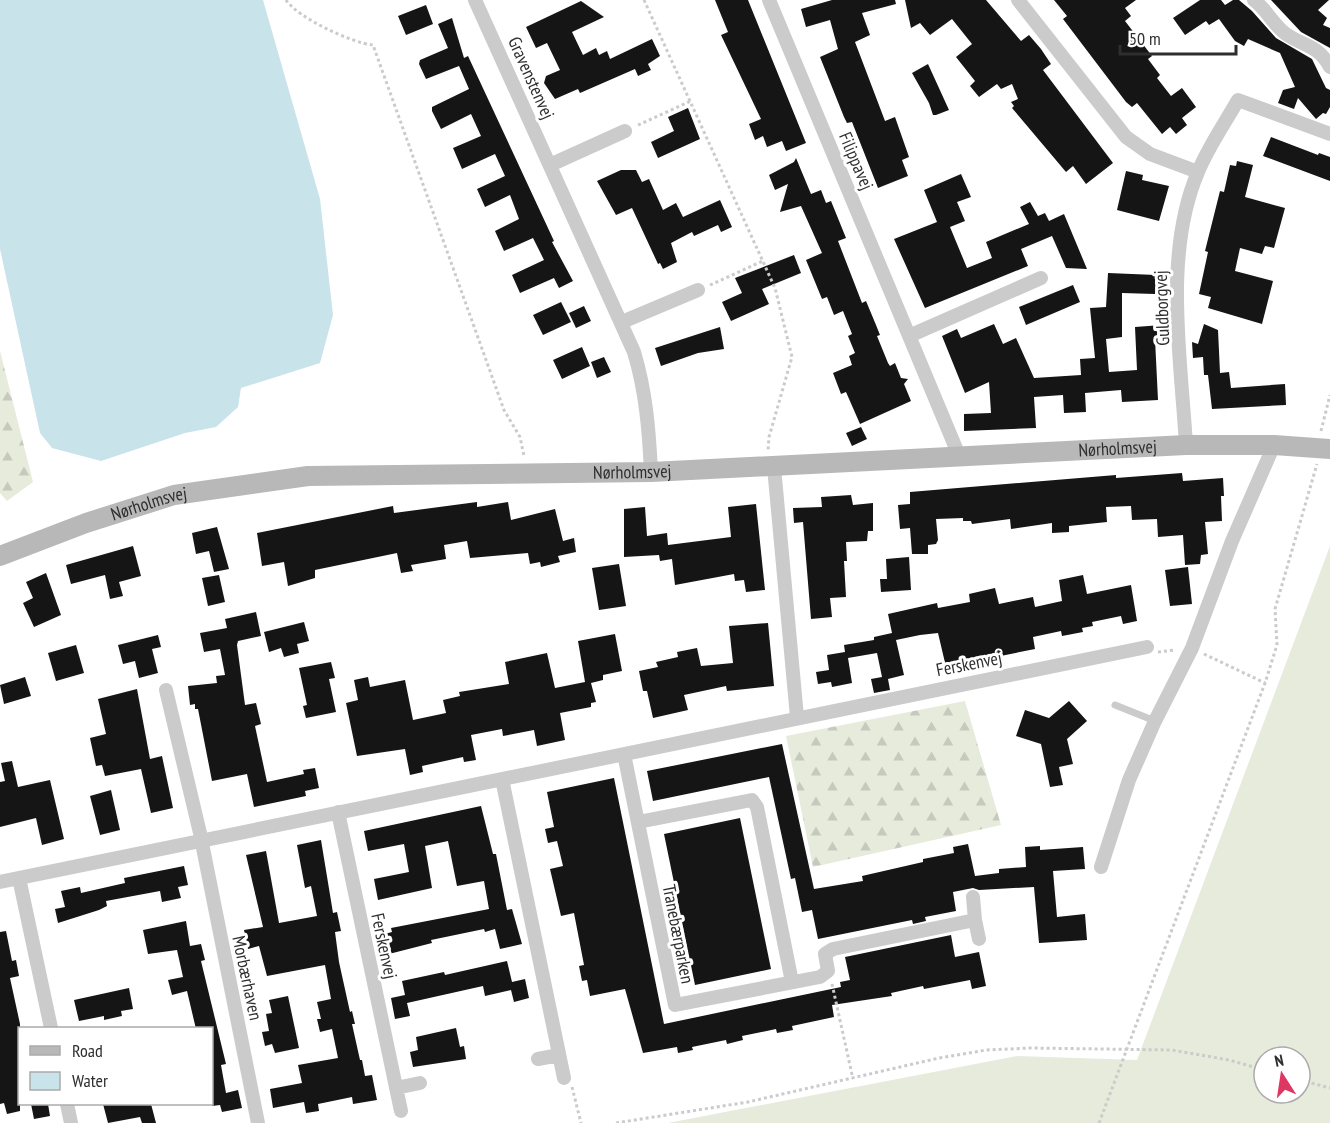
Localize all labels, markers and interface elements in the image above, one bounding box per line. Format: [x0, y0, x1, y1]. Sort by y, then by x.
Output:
scale bar [1120, 18, 1236, 56]
text: 50 m [1129, 27, 1161, 50]
street label: Gravenstenvej [503, 33, 560, 123]
street label: Filippavej [834, 128, 879, 193]
street label: Guldborgvej [1149, 270, 1174, 346]
street label: Nørholmsvej [1078, 434, 1157, 461]
street label: Nørholmsvej [593, 459, 672, 484]
street label: Nørholmsvej [108, 481, 188, 525]
street label: Ferskenvej [934, 646, 1004, 681]
street label: Tranebærparken [658, 882, 699, 985]
street label: Ferskenvej [366, 911, 403, 981]
street label: Morbærhaven [227, 933, 268, 1022]
legend [18, 1027, 213, 1105]
text: Road [72, 1039, 103, 1062]
north arrow [1252, 1045, 1312, 1105]
text: N [1273, 1050, 1285, 1071]
text: Water [72, 1069, 108, 1092]

